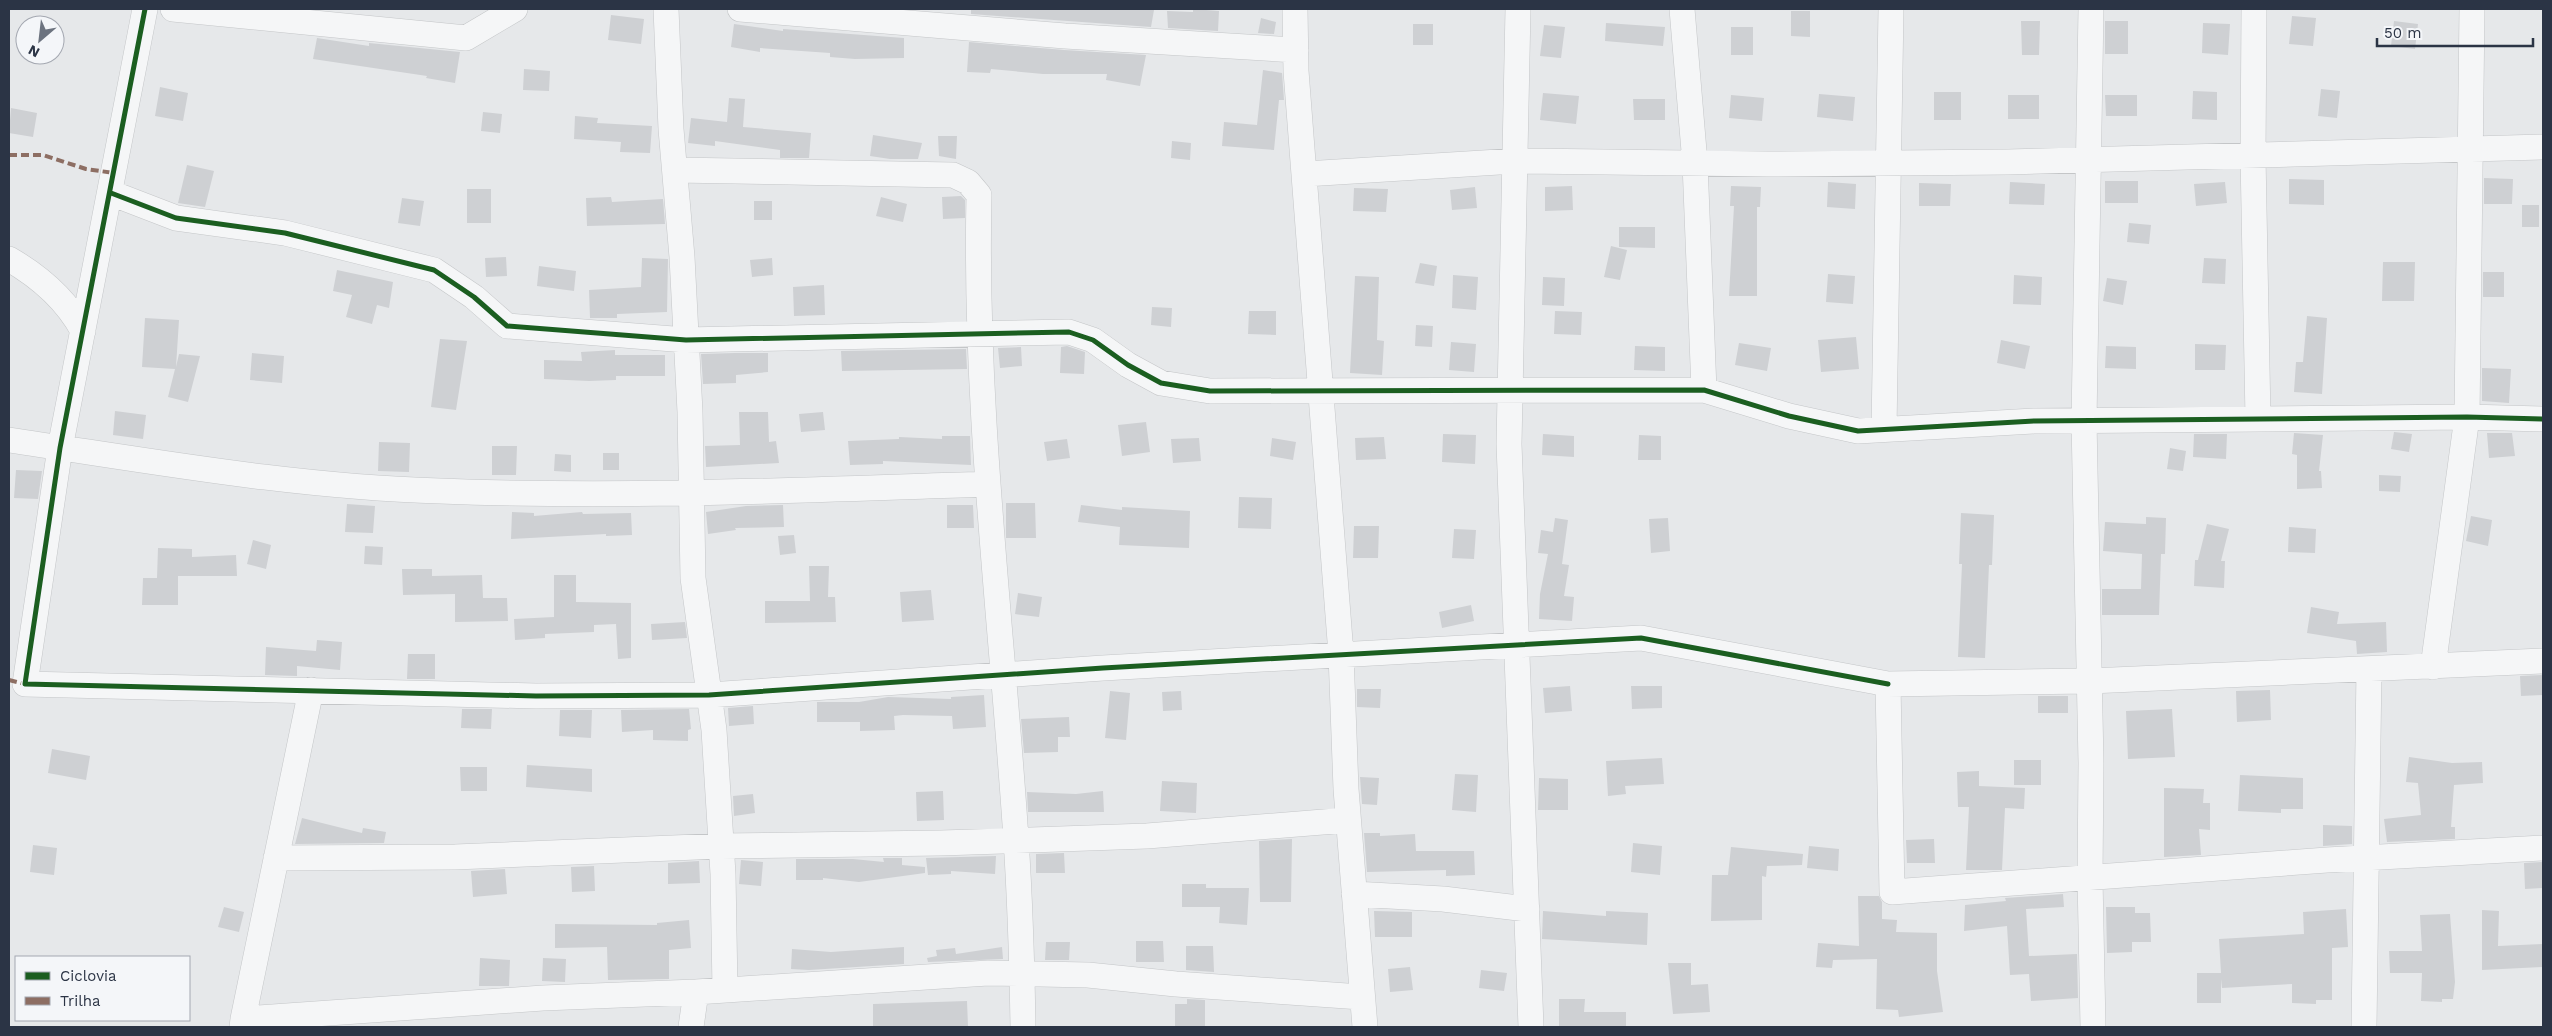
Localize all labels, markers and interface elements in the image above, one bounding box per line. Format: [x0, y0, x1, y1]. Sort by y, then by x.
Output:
north arrow [15, 15, 65, 65]
scale bar [2377, 15, 2533, 47]
text: 50 m [2384, 24, 2421, 42]
text: N [26, 42, 42, 61]
legend [15, 956, 190, 1021]
text: Ciclovia [60, 967, 117, 985]
text: Trilha [60, 992, 101, 1010]

